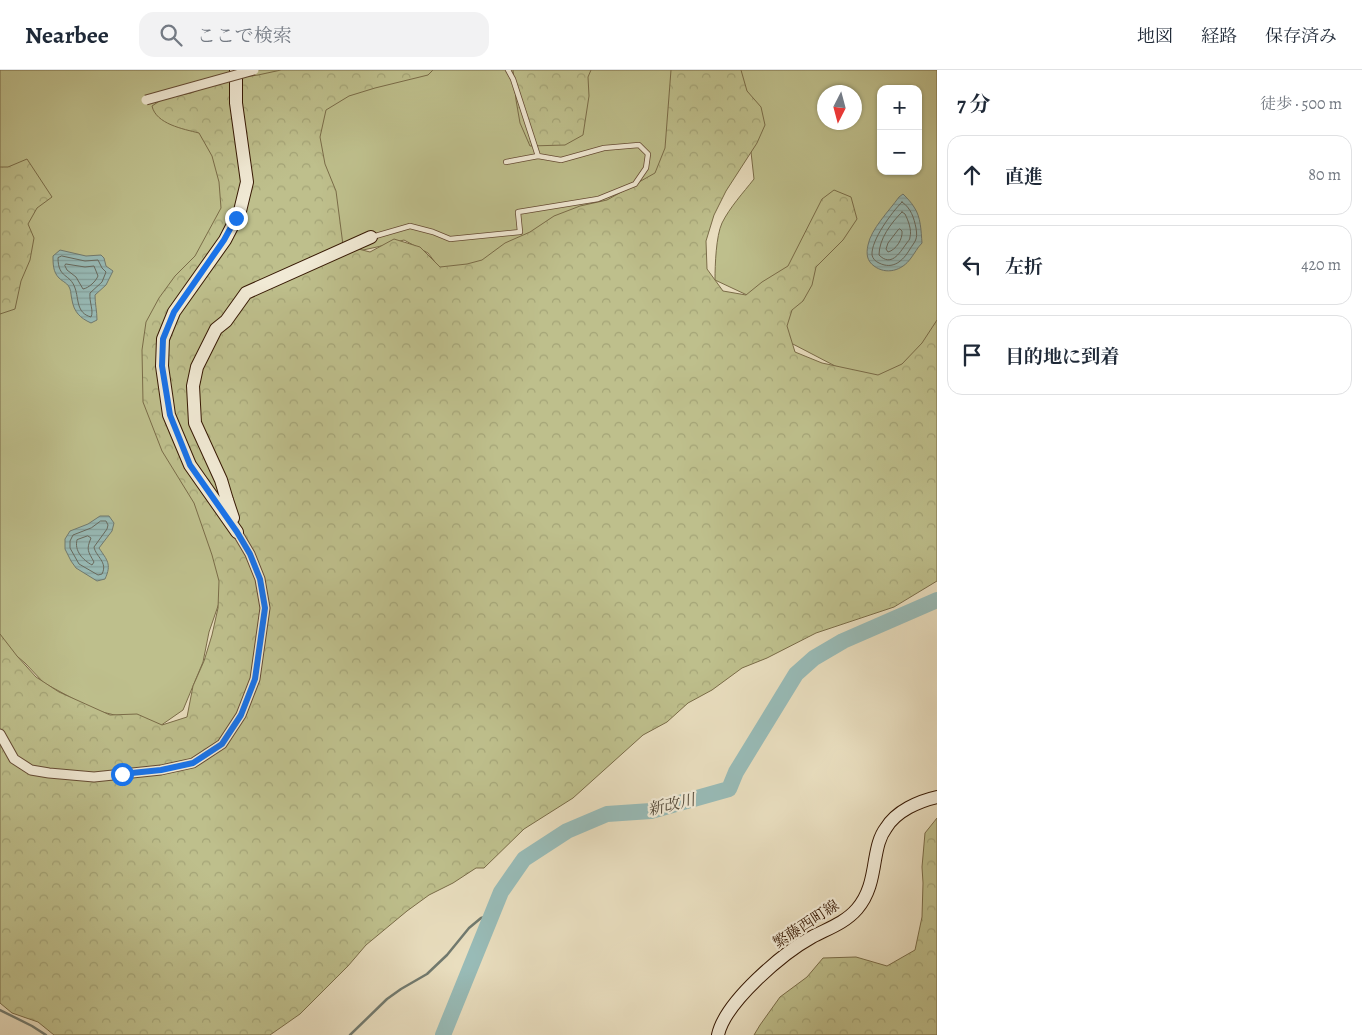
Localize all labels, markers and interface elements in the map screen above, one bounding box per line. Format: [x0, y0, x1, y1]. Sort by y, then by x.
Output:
search box [139, 12, 489, 57]
text: Nearbee [25, 19, 109, 51]
icon: search [157, 21, 185, 49]
text: ここで検索 [197, 23, 292, 49]
text: 地図 [1137, 24, 1173, 48]
text: 経路 [1201, 24, 1237, 48]
text: 保存済み [1265, 24, 1337, 48]
north arrow [817, 85, 862, 130]
map controls [877, 85, 922, 175]
button: + [877, 85, 922, 130]
text: 7 分 [957, 90, 991, 118]
text: 徒歩 · 500 m [1260, 93, 1342, 115]
button: − [877, 130, 922, 175]
icon: ahead [958, 161, 986, 189]
text: 直進 [1005, 164, 1043, 190]
text: 80 m [1308, 164, 1341, 186]
route end [225, 207, 248, 230]
icon: left [958, 251, 986, 279]
text: 左折 [1005, 254, 1043, 280]
text: 420 m [1301, 254, 1341, 276]
icon: arrive [958, 341, 986, 369]
text: 目的地に到着 [1005, 344, 1119, 370]
route start [111, 763, 134, 786]
water label: 新改川 [645, 788, 699, 821]
street label: 繁藤西町線 [769, 895, 843, 953]

